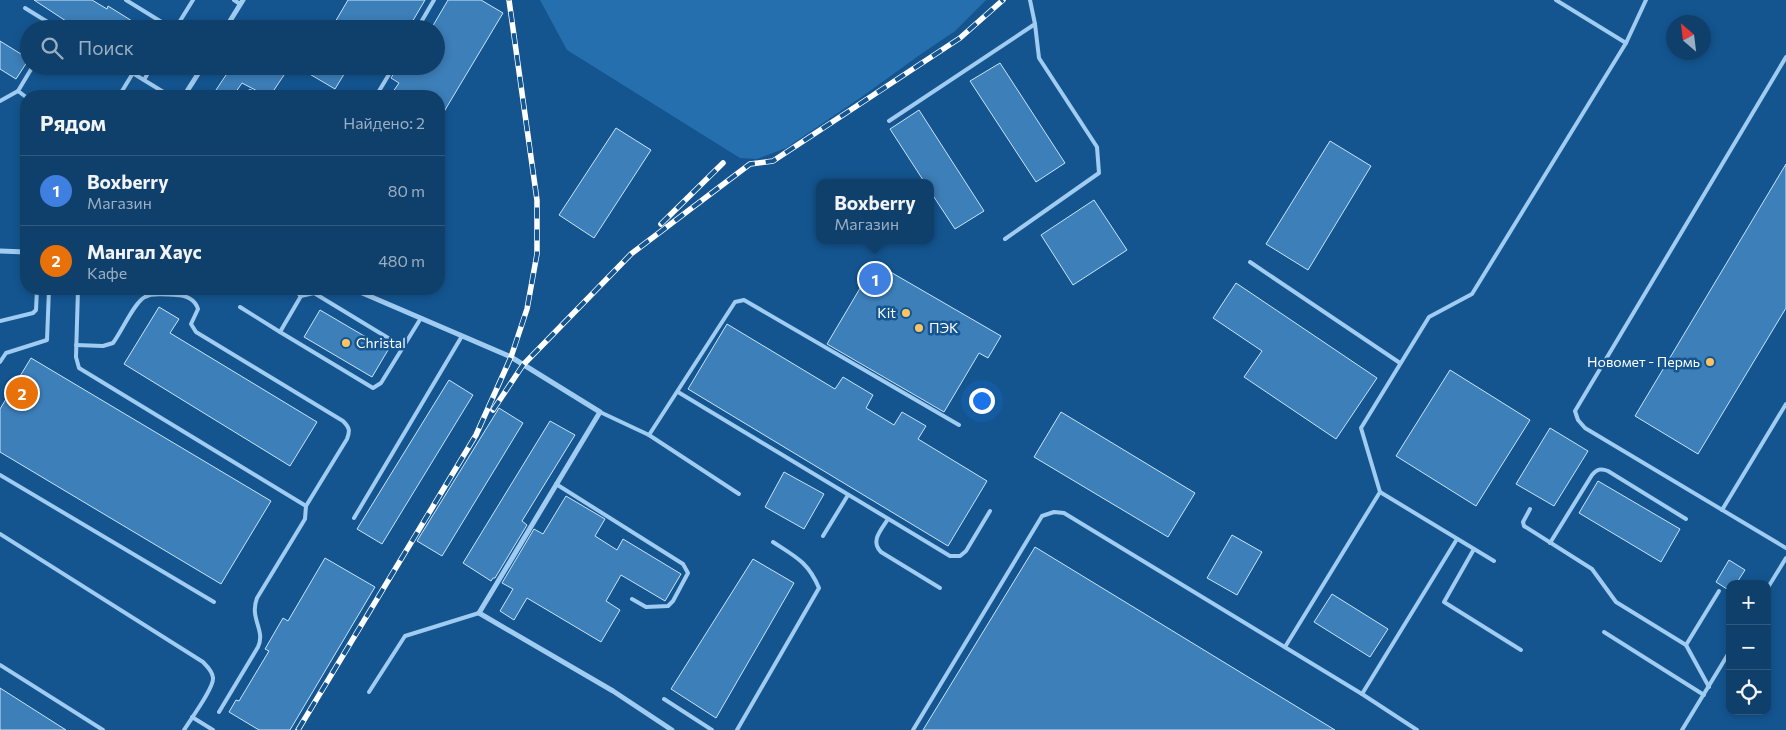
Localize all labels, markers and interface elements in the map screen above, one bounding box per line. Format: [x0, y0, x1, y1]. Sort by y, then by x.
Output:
north arrow [1666, 15, 1711, 60]
search box [20, 20, 445, 75]
icon: search [38, 34, 66, 62]
text: Поиск [78, 36, 134, 59]
text: Рядом [40, 110, 106, 135]
text: Найдено: 2 [343, 113, 425, 132]
text: Boxberry [87, 170, 169, 193]
popup [816, 179, 934, 244]
text: 1 [52, 181, 60, 200]
text: 80 m [388, 181, 425, 200]
text: Boxberry [834, 191, 916, 214]
text: Магазин [87, 193, 152, 212]
text: Магазин [834, 214, 899, 233]
text: Мангал Хаус [87, 240, 202, 263]
text: 2 [51, 251, 61, 270]
text: 480 m [378, 251, 425, 270]
pin: 1 [859, 260, 891, 298]
text: Кафе [87, 263, 127, 282]
place label: Kit [877, 304, 896, 321]
marker: Kit [900, 307, 912, 319]
place label: ПЭК [929, 319, 958, 336]
marker: ПЭК [913, 322, 925, 334]
place label: Christal [356, 334, 406, 351]
marker: Christal [340, 337, 352, 349]
place label: Новомет - Пермь [1587, 353, 1700, 370]
marker: Новомет - Пермь [1704, 356, 1716, 368]
pin: 2 [6, 374, 38, 412]
your location [969, 388, 995, 414]
map controls [1726, 580, 1771, 715]
button: + [1726, 580, 1771, 625]
button: − [1726, 625, 1771, 670]
button: locate [1726, 670, 1771, 715]

